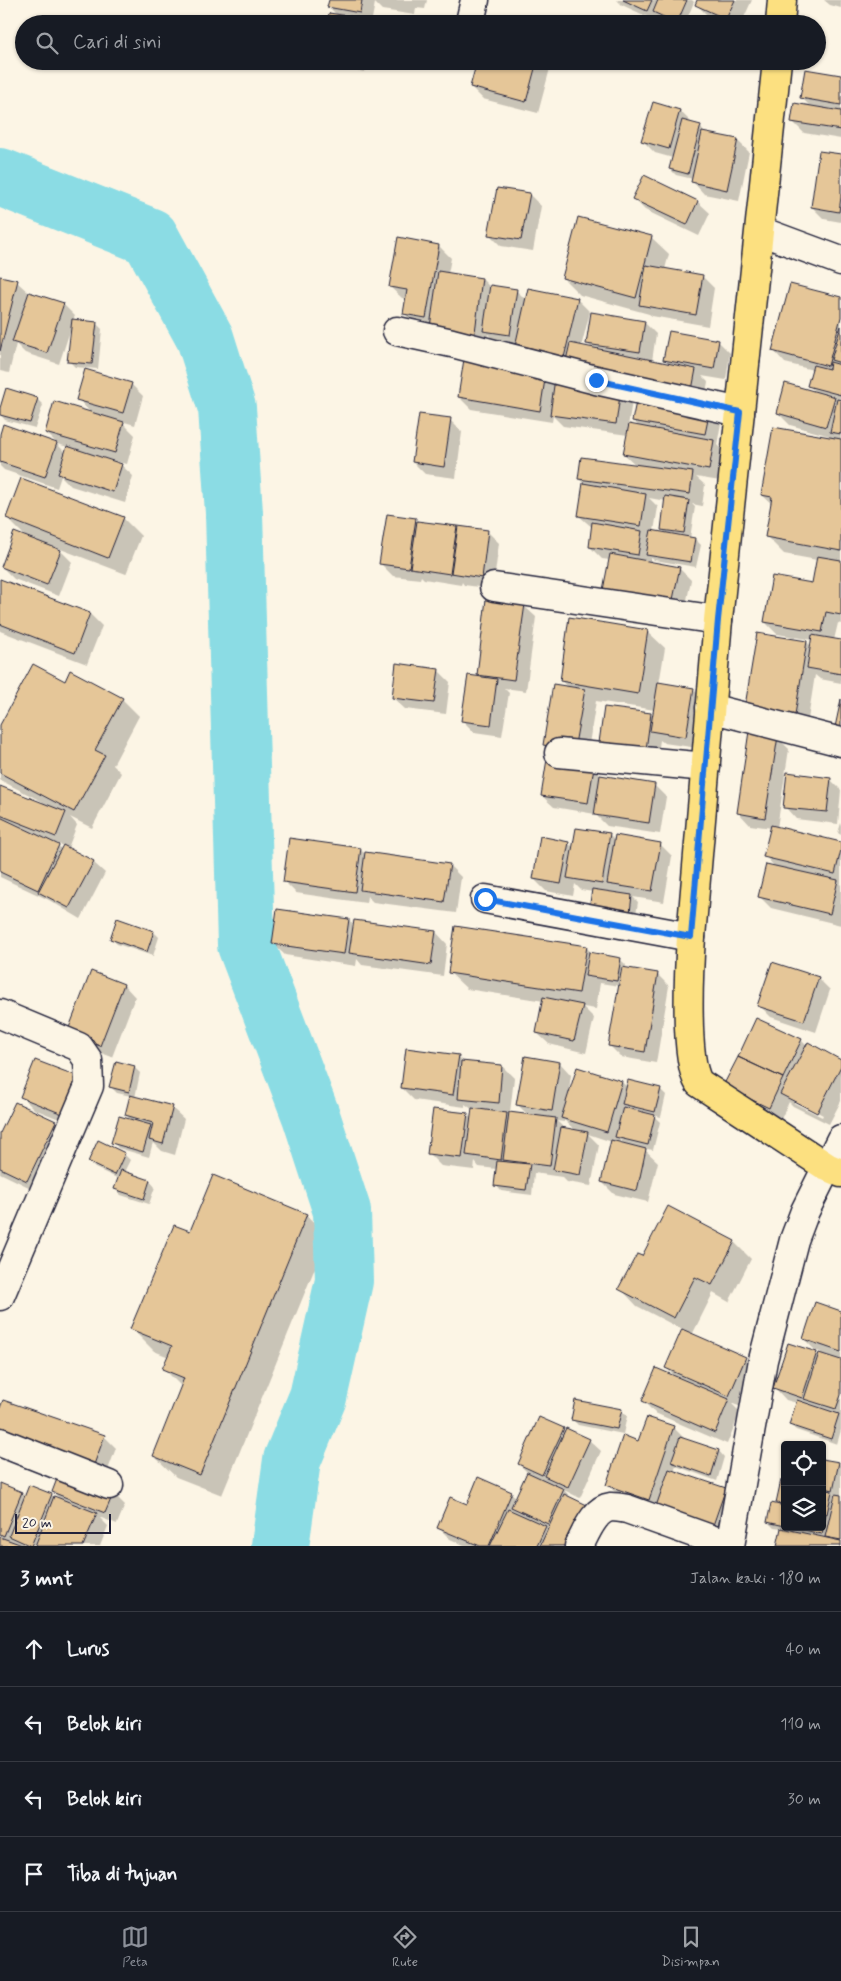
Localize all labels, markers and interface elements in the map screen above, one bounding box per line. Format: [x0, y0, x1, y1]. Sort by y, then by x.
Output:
search box [15, 15, 826, 70]
icon: search [33, 29, 61, 57]
text: Cari di sini [73, 30, 161, 55]
route end [585, 369, 608, 392]
route start [474, 888, 497, 911]
map controls [781, 1441, 826, 1531]
button: locate [781, 1441, 826, 1486]
button: layers [781, 1486, 826, 1531]
scale bar [15, 1511, 111, 1534]
text: 20 m [22, 1514, 52, 1532]
text: 3 mnt [20, 1565, 73, 1593]
text: Jalan kaki · 180 m [690, 1568, 821, 1589]
icon: ahead [20, 1635, 48, 1663]
text: Lurus [67, 1637, 109, 1662]
text: 40 m [785, 1639, 821, 1660]
icon: left [20, 1710, 48, 1738]
text: Belok kiri [67, 1712, 142, 1737]
text: 110 m [780, 1714, 821, 1735]
icon: left [20, 1785, 48, 1813]
text: Belok kiri [67, 1787, 142, 1812]
text: 30 m [788, 1789, 821, 1810]
icon: arrive [20, 1860, 48, 1888]
text: Tiba di tujuan [67, 1862, 178, 1887]
tab: Peta [121, 1923, 149, 1971]
tab: Rute [391, 1923, 419, 1971]
tab: Disimpan [661, 1923, 720, 1971]

